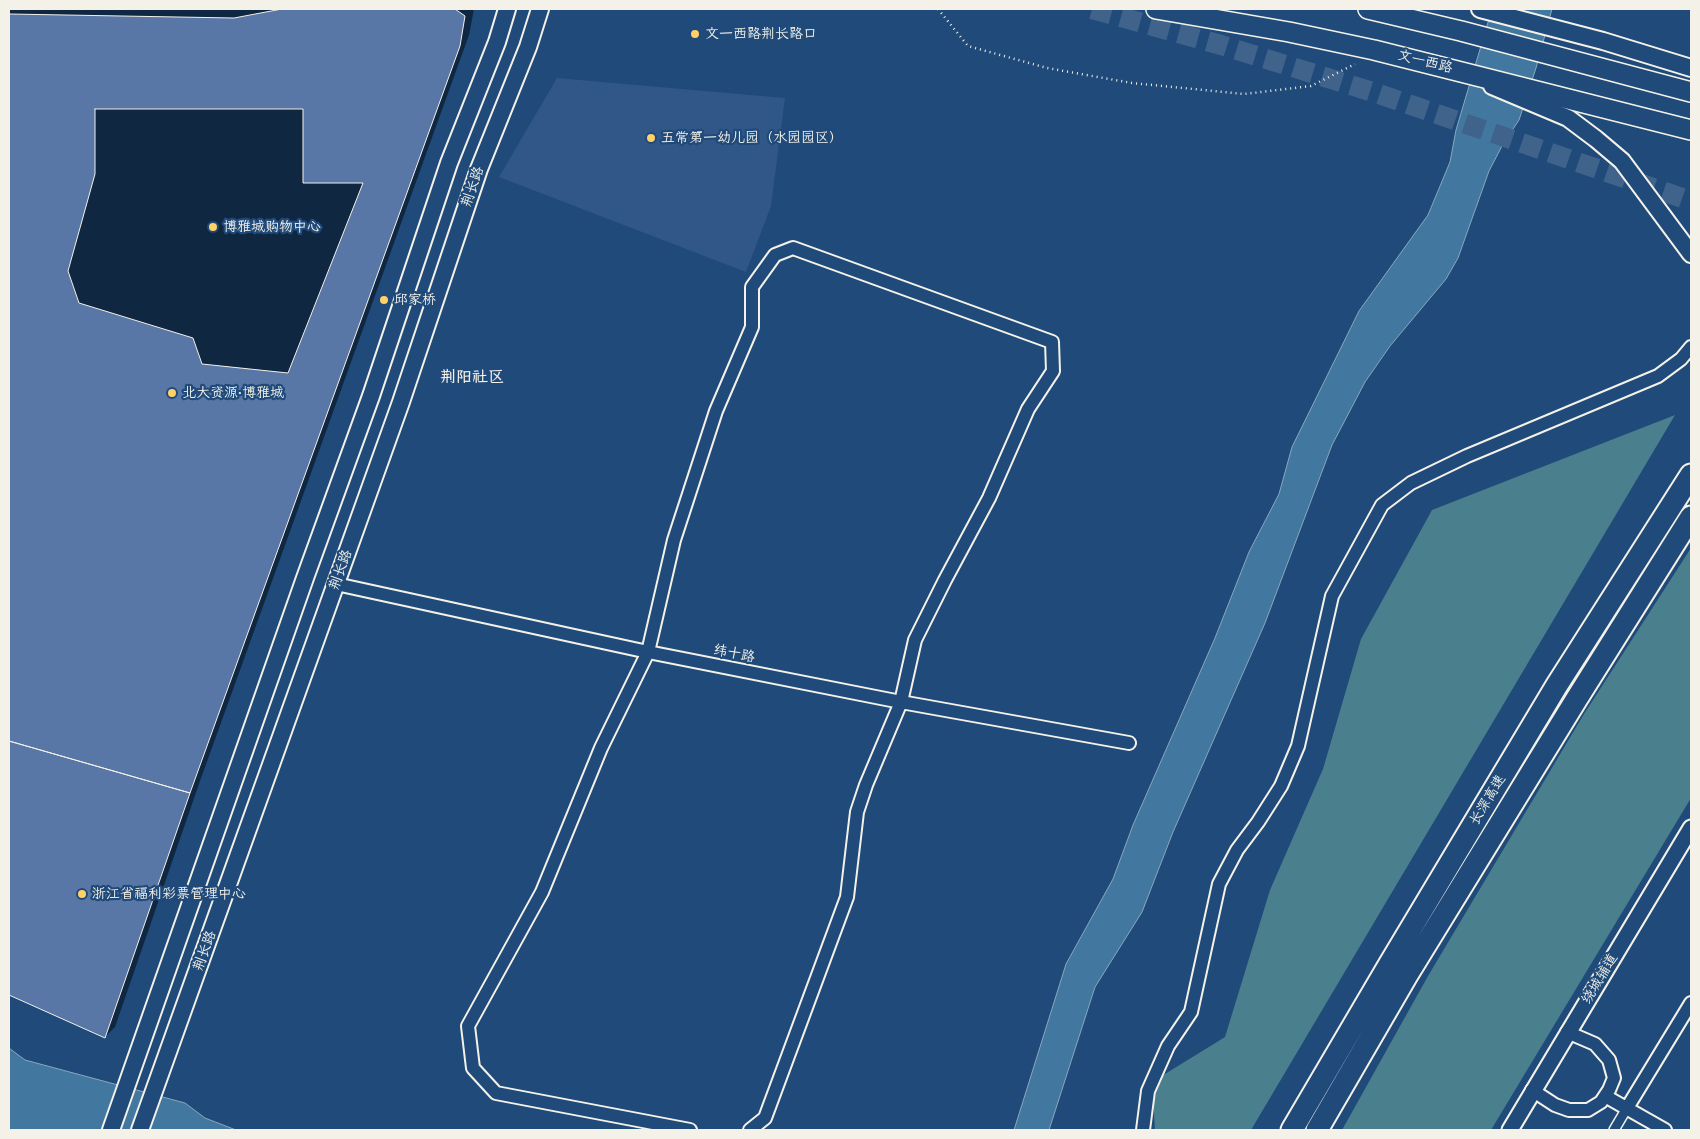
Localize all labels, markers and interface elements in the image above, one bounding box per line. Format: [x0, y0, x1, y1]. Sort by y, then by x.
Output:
place label: 文一西路荆长路口 [705, 26, 817, 42]
marker: 文一西路荆长路口 [689, 28, 701, 40]
street label: 文一西路 [1396, 47, 1454, 77]
place label: 五常第一幼儿园（水园园区） [661, 130, 843, 146]
marker: 五常第一幼儿园（水园园区） [645, 132, 657, 144]
street label: 荆长路 [458, 164, 488, 210]
place label: 博雅城购物中心 [223, 219, 321, 235]
marker: 博雅城购物中心 [207, 221, 219, 233]
place label: 邱家桥 [394, 292, 436, 308]
marker: 邱家桥 [378, 294, 390, 306]
district label: 荆阳社区 [440, 368, 504, 388]
place label: 北大资源·博雅城 [182, 385, 284, 401]
marker: 北大资源·博雅城 [166, 387, 178, 399]
street label: 荆长路 [326, 547, 356, 593]
street label: 纬十路 [712, 642, 756, 666]
street label: 长深高速 [1466, 772, 1510, 828]
place label: 浙江省福利彩票管理中心 [92, 886, 246, 902]
marker: 浙江省福利彩票管理中心 [76, 888, 88, 900]
street label: 荆长路 [190, 928, 220, 974]
street label: 绕城辅道 [1578, 951, 1622, 1007]

